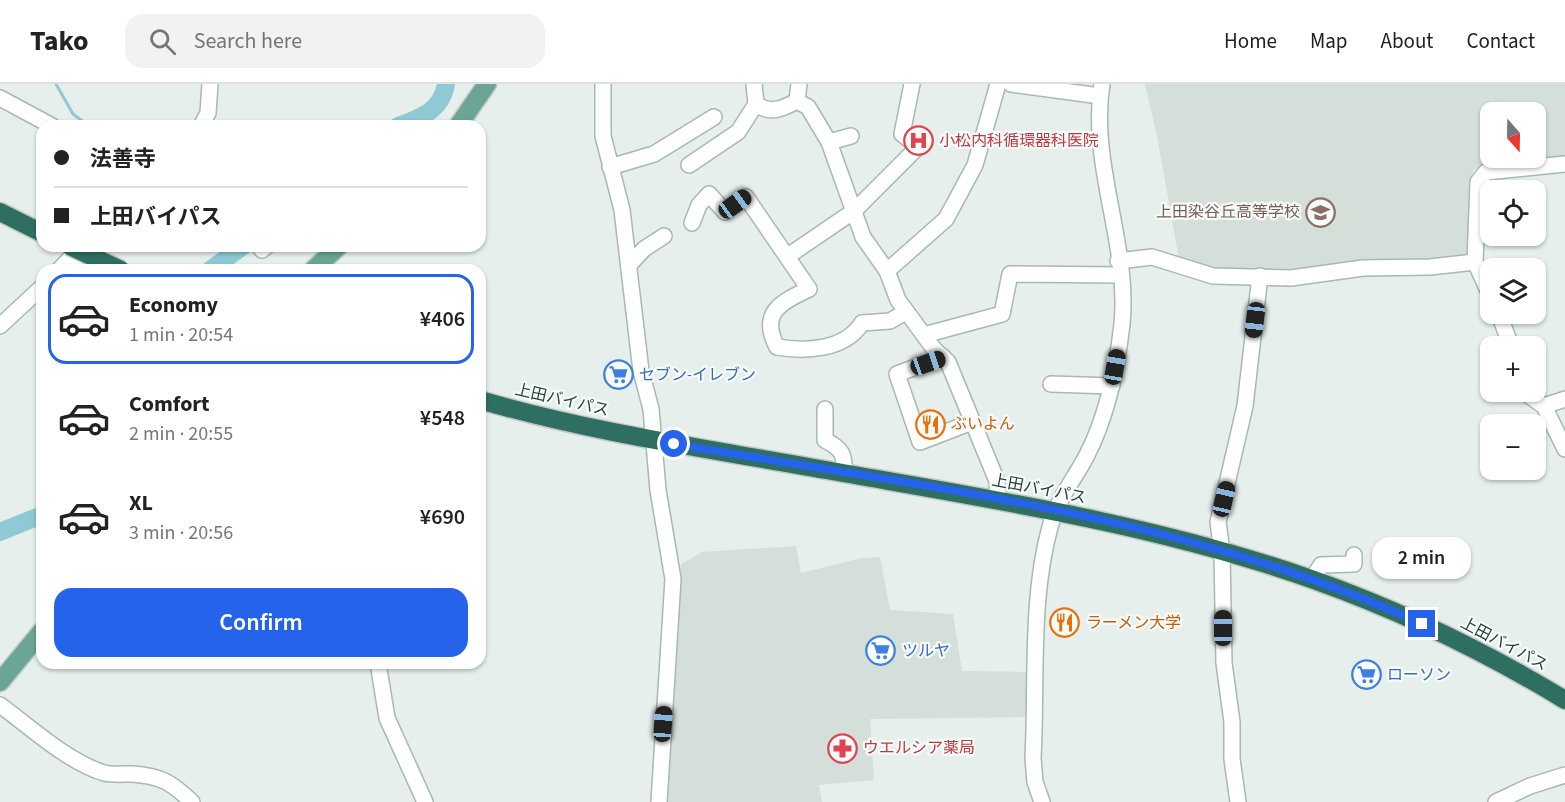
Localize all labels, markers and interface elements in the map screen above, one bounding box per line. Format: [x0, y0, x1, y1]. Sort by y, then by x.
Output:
search box [125, 14, 545, 68]
text: Tako [30, 21, 89, 61]
icon: search [146, 25, 179, 58]
text: Search here [194, 25, 302, 57]
text: Home [1224, 26, 1277, 56]
text: Map [1310, 26, 1348, 56]
text: About [1381, 26, 1433, 56]
text: Contact [1466, 26, 1535, 56]
north arrow [1480, 102, 1546, 168]
map controls [1480, 102, 1546, 480]
hospital icon: 小松内科循環器科医院 [902, 125, 934, 157]
place label: 小松内科循環器科医院 [939, 130, 1099, 152]
text: 法善寺 [90, 143, 156, 175]
button: locate [1480, 180, 1546, 246]
car [715, 186, 755, 222]
school or university icon: 上田染谷丘高等学校 [1305, 196, 1337, 228]
text: 上田バイパス [90, 201, 222, 233]
place label: 上田染谷丘高等学校 [1156, 201, 1300, 223]
button: layers [1480, 258, 1546, 324]
text: Economy [129, 289, 218, 321]
icon: car [57, 292, 111, 346]
car [1244, 301, 1266, 339]
text: ¥406 [420, 303, 465, 335]
text: 1 min · 20:54 [129, 321, 233, 349]
button: + [1480, 336, 1546, 402]
car [1103, 348, 1127, 386]
car [908, 349, 948, 377]
supermarket icon: セブン-イレブン [602, 359, 634, 391]
place label: セブン-イレブン [639, 364, 756, 386]
street label: 上田バイパス [513, 379, 611, 421]
text: Comfort [129, 388, 210, 420]
icon: car [57, 391, 111, 445]
text: ¥548 [420, 402, 465, 434]
restaurant icon: ぶいよん [914, 408, 946, 440]
place label: ぶいよん [951, 413, 1015, 435]
button: − [1480, 414, 1546, 480]
text: 2 min · 20:55 [129, 420, 233, 448]
route start [660, 430, 687, 457]
street label: 上田バイパス [990, 469, 1088, 509]
car [1211, 479, 1237, 519]
text: XL [129, 487, 153, 519]
icon: car [57, 490, 111, 544]
text: ¥690 [420, 501, 465, 533]
text: 3 min · 20:56 [129, 519, 233, 547]
callout: 2 min [1372, 537, 1472, 579]
text: 2 min [1398, 544, 1445, 572]
button: Confirm [54, 588, 468, 657]
restaurant icon: ラーメン大学 [1049, 607, 1081, 639]
car [1214, 610, 1232, 646]
route end [1408, 610, 1435, 637]
place label: ラーメン大学 [1086, 612, 1181, 634]
street label: 上田バイパス [1457, 612, 1551, 676]
supermarket icon: ツルヤ [865, 635, 897, 667]
place label: ツルヤ [902, 640, 950, 662]
supermarket icon: ローソン [1350, 659, 1382, 691]
place label: ローソン [1387, 664, 1451, 686]
car [653, 705, 673, 743]
pharmacy icon: ウエルシア薬局 [826, 732, 858, 764]
place label: ウエルシア薬局 [863, 737, 975, 759]

